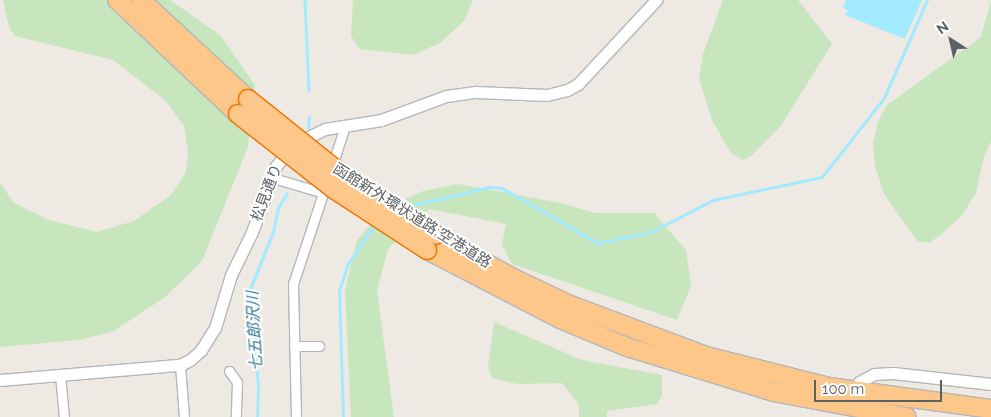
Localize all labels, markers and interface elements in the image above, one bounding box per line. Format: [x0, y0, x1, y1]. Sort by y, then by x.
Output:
north arrow [926, 15, 976, 65]
text: N [933, 18, 951, 37]
street label: 函館新外環状道路;空港道路 [330, 160, 494, 272]
street label: 松見通り [248, 162, 286, 224]
water label: 七五郎沢川 [243, 291, 267, 371]
scale bar [816, 370, 944, 402]
text: 100 m [822, 380, 864, 398]

